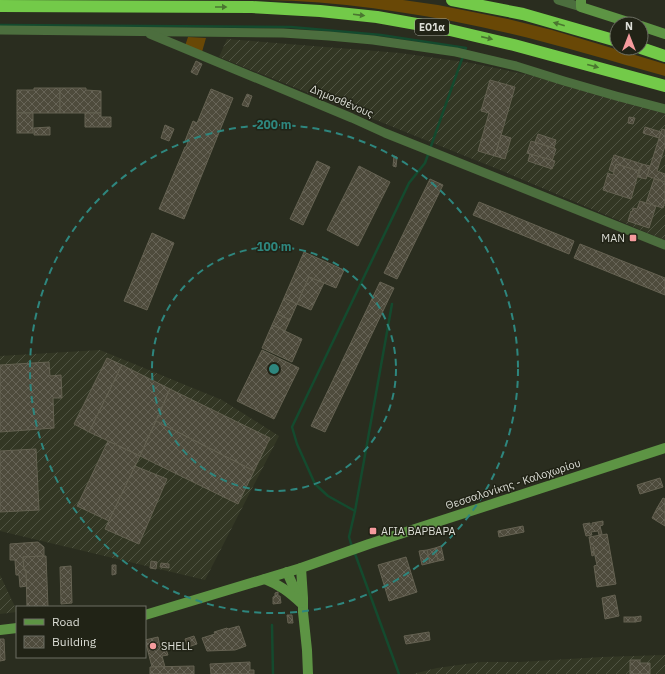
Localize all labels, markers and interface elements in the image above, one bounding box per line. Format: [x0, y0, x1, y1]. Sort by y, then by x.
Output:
one-way arrow [215, 4, 228, 10]
one-way arrow [353, 12, 365, 18]
north arrow [609, 16, 649, 56]
road number: ΕΟ1α [415, 19, 449, 35]
text: N [625, 19, 633, 33]
one-way arrow [553, 21, 565, 27]
one-way arrow [480, 36, 493, 42]
one-way arrow [587, 63, 599, 69]
street label: Δημοσθένους [308, 81, 376, 121]
text: 200 m [256, 117, 292, 132]
place label: ΜΑΝ [601, 231, 625, 245]
marker: ΜΑΝ [628, 233, 638, 243]
text: 100 m [256, 239, 292, 254]
centre of rings [267, 362, 281, 376]
street label: Θεσσαλονίκης - Καλοχωρίου [444, 456, 582, 512]
place label: ΑΓΙΑ ΒΑΡΒΑΡΑ [381, 524, 456, 538]
marker: ΑΓΙΑ ΒΑΡΒΑΡΑ [368, 526, 378, 536]
legend [16, 606, 146, 658]
text: Road [52, 614, 80, 629]
text: Building [52, 634, 97, 649]
place label: SHELL [161, 639, 193, 653]
marker: SHELL [148, 641, 158, 651]

